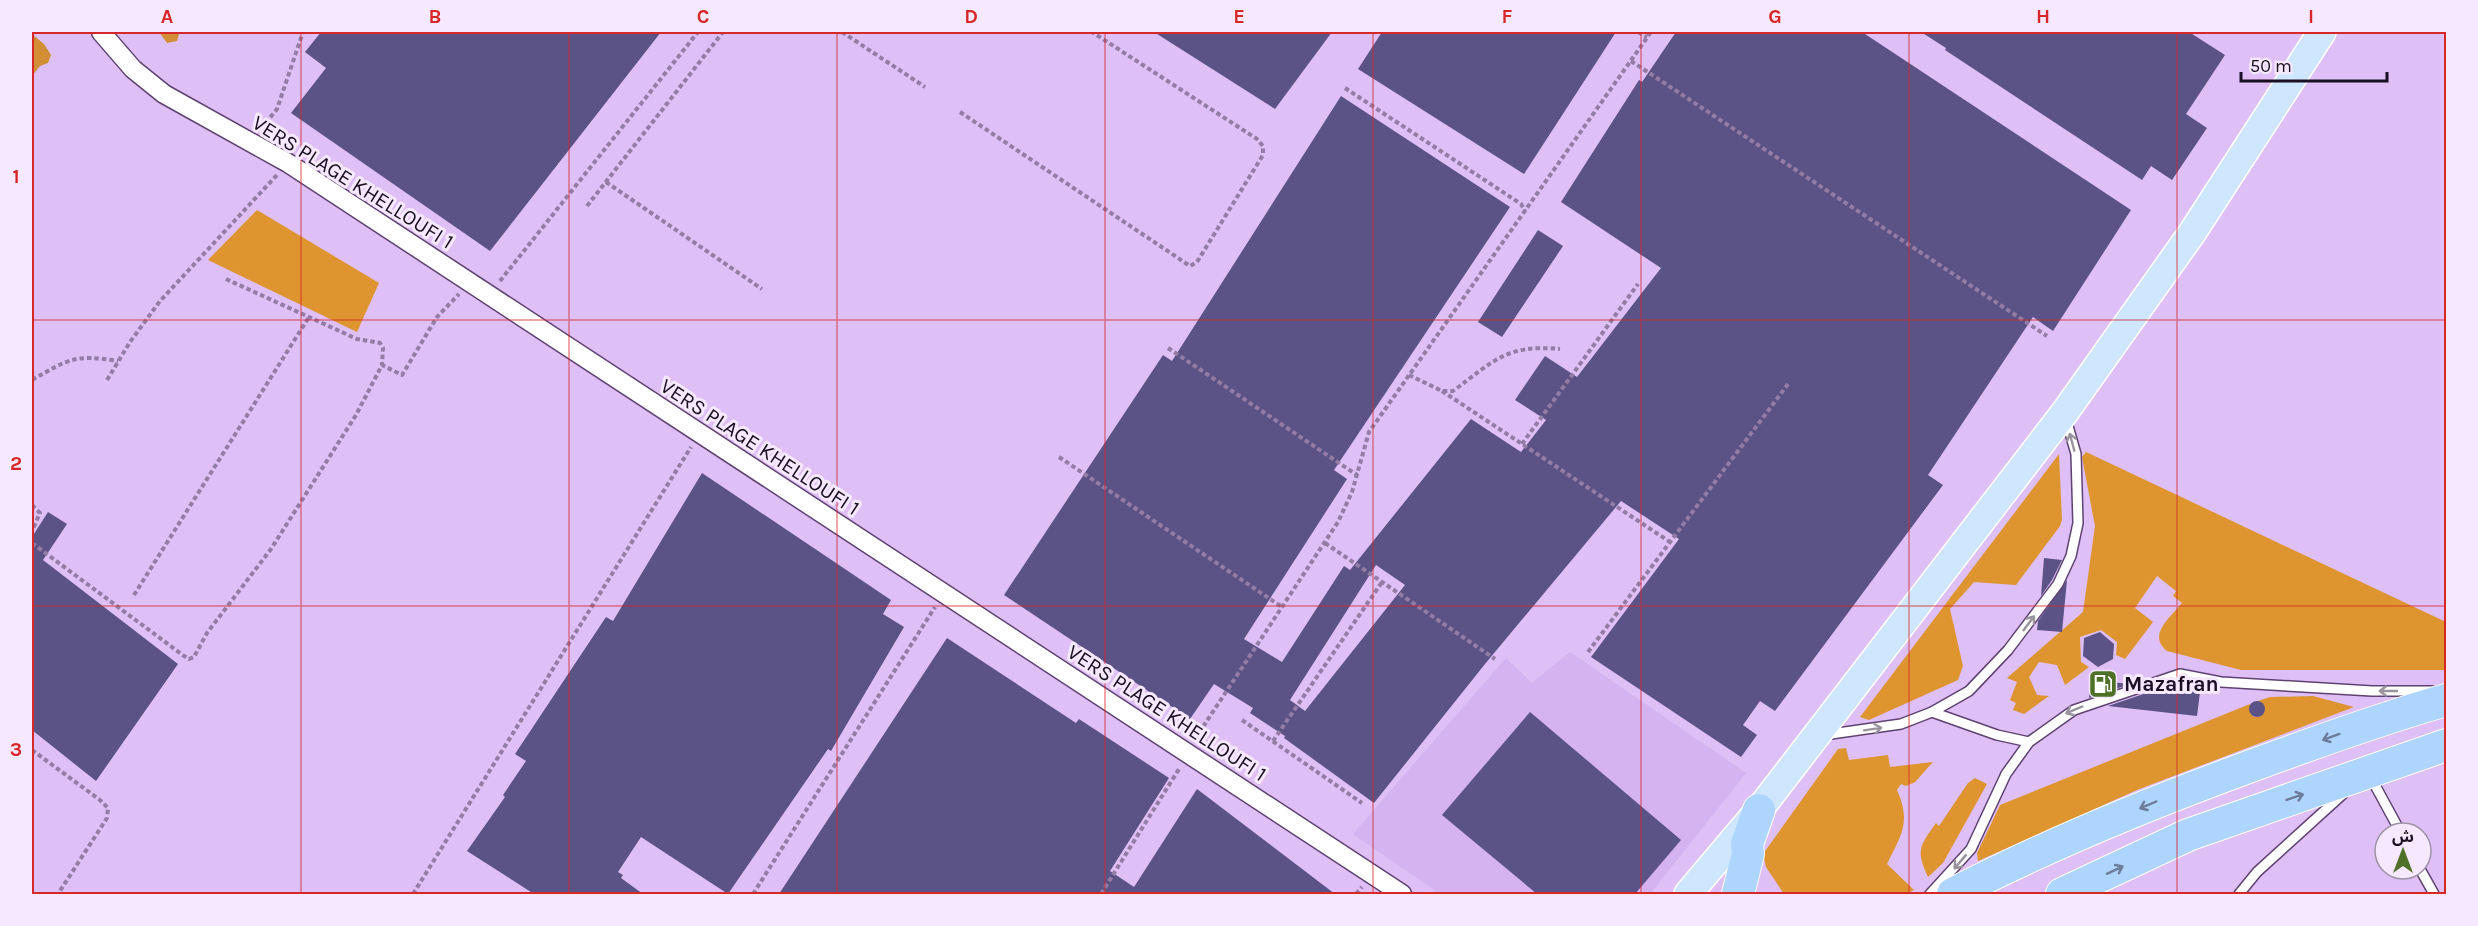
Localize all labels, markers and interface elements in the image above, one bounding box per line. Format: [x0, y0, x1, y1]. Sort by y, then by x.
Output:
text: A [161, 5, 174, 28]
text: B [429, 5, 441, 28]
text: C [697, 5, 709, 28]
text: D [964, 5, 978, 28]
text: E [1233, 5, 1245, 28]
text: F [1502, 5, 1513, 28]
text: G [1768, 5, 1782, 28]
text: H [2036, 5, 2050, 28]
text: I [2308, 5, 2314, 28]
scale bar [2241, 45, 2386, 83]
text: 50 m [2250, 55, 2292, 77]
street label: VERS PLAGE KHELLOUFI 1 [248, 110, 458, 254]
text: 1 [12, 165, 20, 188]
street label: VERS PLAGE KHELLOUFI 1 [656, 374, 864, 520]
one-way arrow [2066, 432, 2078, 451]
text: 2 [10, 452, 22, 475]
one-way arrow [2023, 615, 2035, 631]
street label: VERS PLAGE KHELLOUFI 1 [1063, 640, 1271, 786]
fuel station icon: Mazafran [2087, 668, 2119, 700]
place label: Mazafran [2124, 672, 2219, 696]
one-way arrow [2379, 685, 2398, 697]
one-way arrow [2065, 705, 2084, 716]
one-way arrow [1863, 723, 1883, 734]
one-way arrow [2322, 732, 2341, 743]
text: 3 [10, 738, 22, 761]
one-way arrow [2285, 791, 2304, 802]
one-way arrow [2140, 800, 2158, 811]
north arrow [2373, 821, 2433, 881]
text: ش [2392, 827, 2414, 846]
one-way arrow [1953, 854, 1967, 869]
one-way arrow [2105, 863, 2123, 875]

